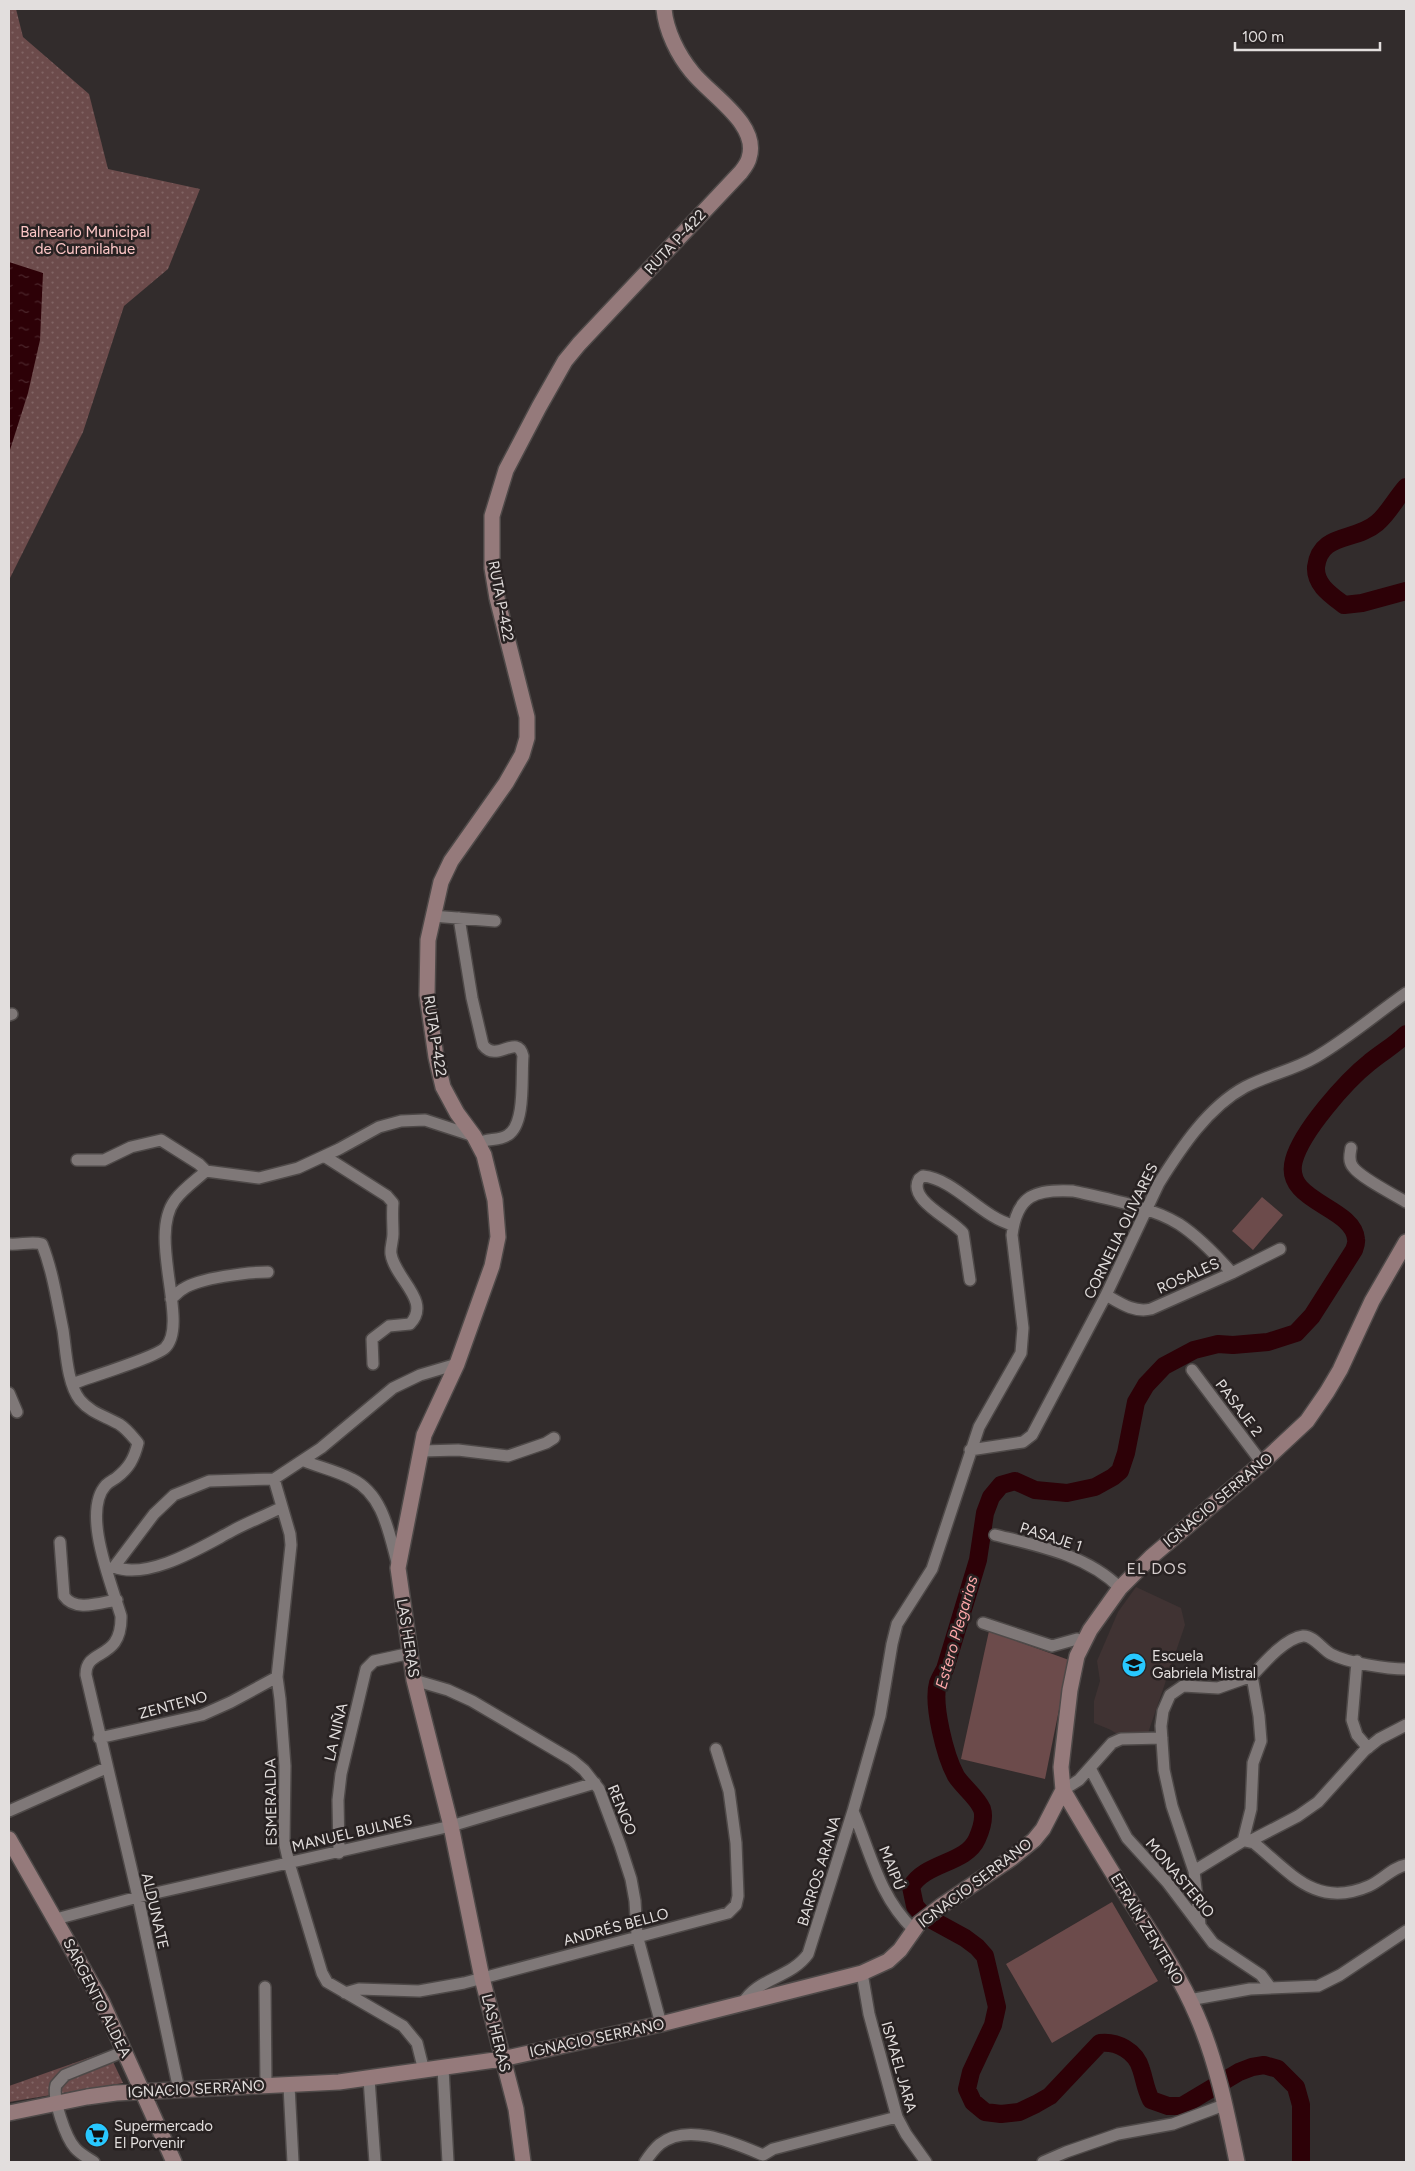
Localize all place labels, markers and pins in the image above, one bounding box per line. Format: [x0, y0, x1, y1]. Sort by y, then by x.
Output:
place label: Escuela Gabriela Mistral [1152, 1647, 1256, 1682]
school or university icon: Escuela Gabriela Mistral [1121, 1652, 1147, 1678]
place label: Supermercado El Porvenir [114, 2117, 213, 2152]
supermarket icon: Supermercado El Porvenir [84, 2122, 110, 2148]

